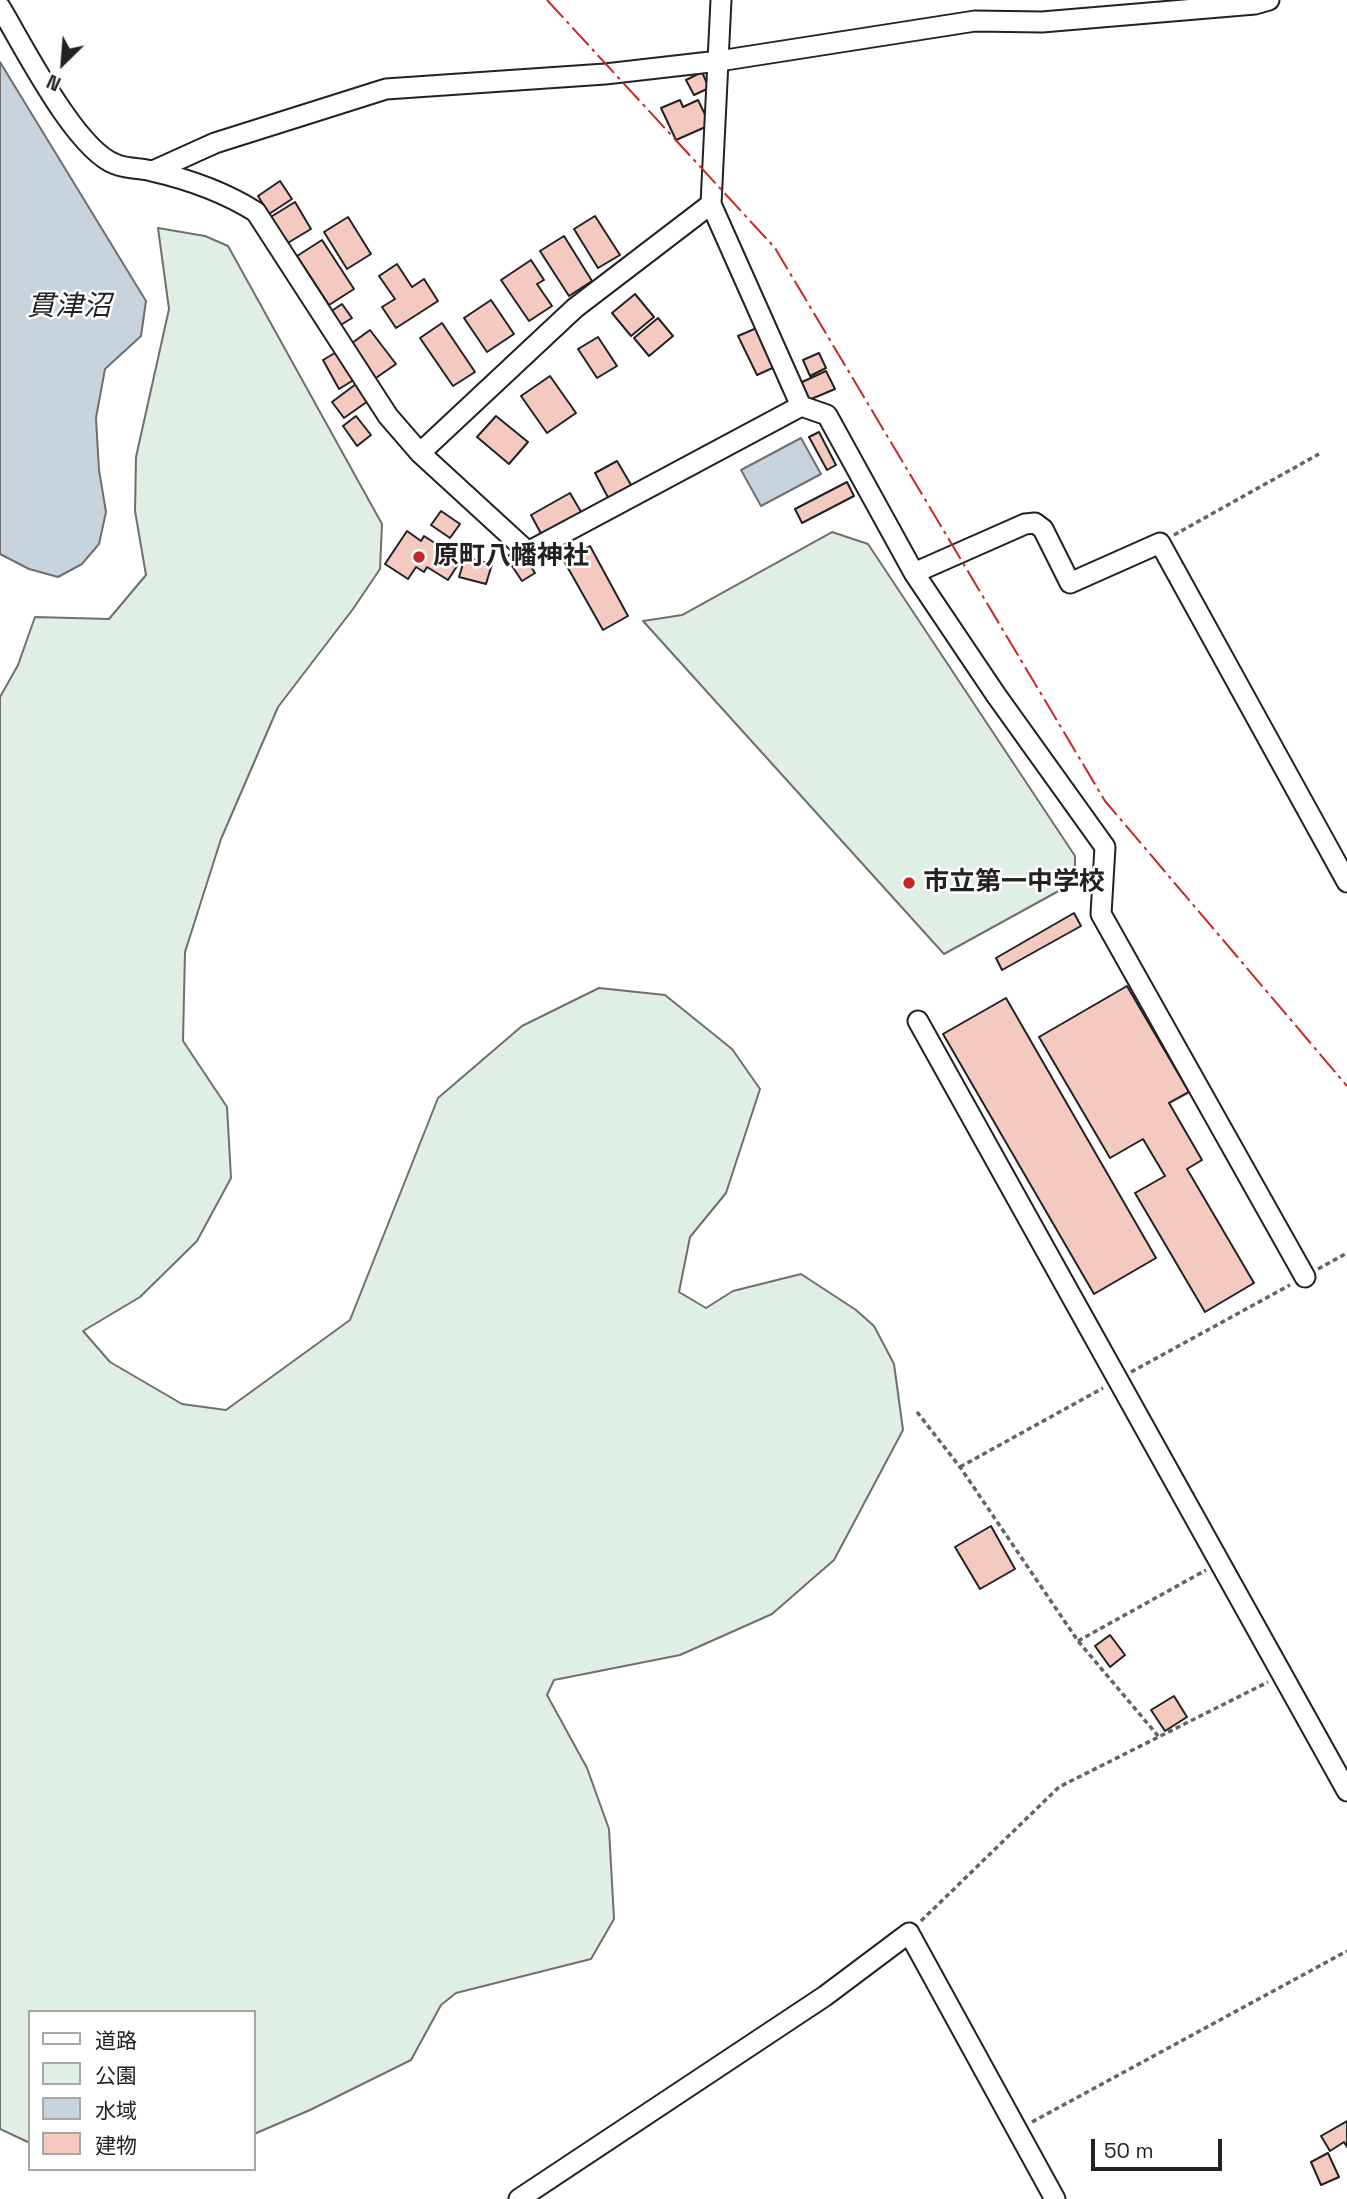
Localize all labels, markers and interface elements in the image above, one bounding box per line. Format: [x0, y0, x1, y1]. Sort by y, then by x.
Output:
north arrow [28, 28, 98, 98]
text: N [43, 68, 65, 97]
water label: 貫津沼 [27, 290, 111, 324]
place label: 原町八幡神社 [433, 541, 589, 573]
marker: 原町八幡神社 [411, 549, 427, 565]
place label: 市立第一中学校 [923, 867, 1105, 899]
marker: 市立第一中学校 [901, 875, 917, 891]
legend [28, 2010, 256, 2171]
text: 道路 [95, 2027, 137, 2054]
text: 公園 [95, 2062, 137, 2089]
text: 水域 [95, 2097, 137, 2124]
scale bar [1095, 2126, 1226, 2170]
text: 建物 [95, 2132, 137, 2159]
text: 50 m [1104, 2137, 1154, 2164]

